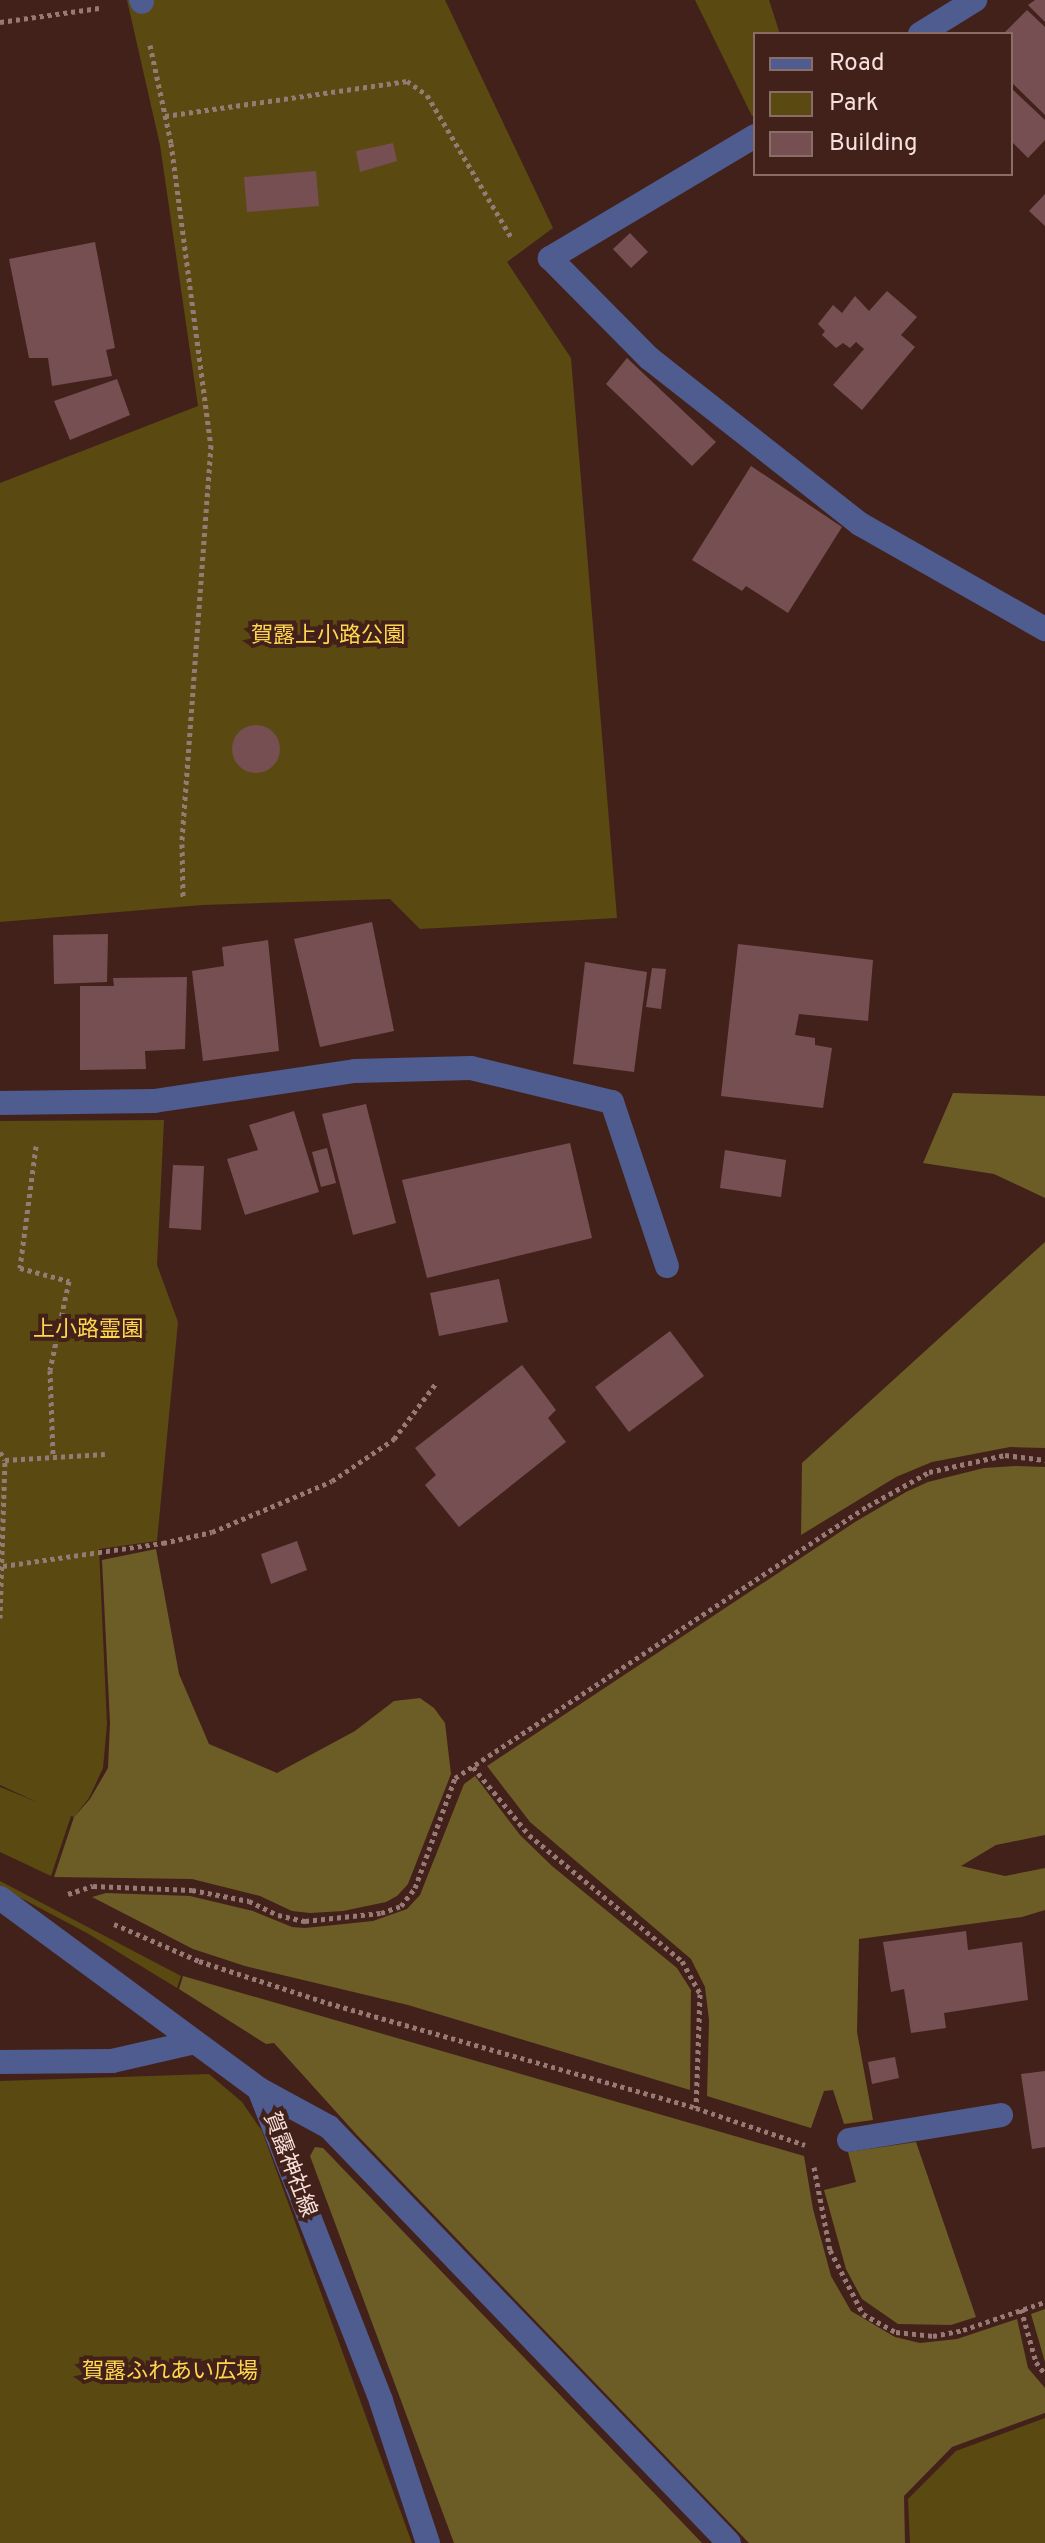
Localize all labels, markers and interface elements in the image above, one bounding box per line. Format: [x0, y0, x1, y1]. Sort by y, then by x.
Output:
legend [753, 32, 1013, 176]
text: Road [829, 49, 885, 79]
text: Park [829, 89, 879, 119]
text: Building [829, 129, 918, 159]
park label: 賀露上小路公園 [251, 624, 405, 650]
park label: 上小路霊園 [33, 1318, 143, 1344]
street label: 賀露神社線 [257, 2109, 321, 2221]
park label: 賀露ふれあい広場 [82, 2360, 258, 2386]

